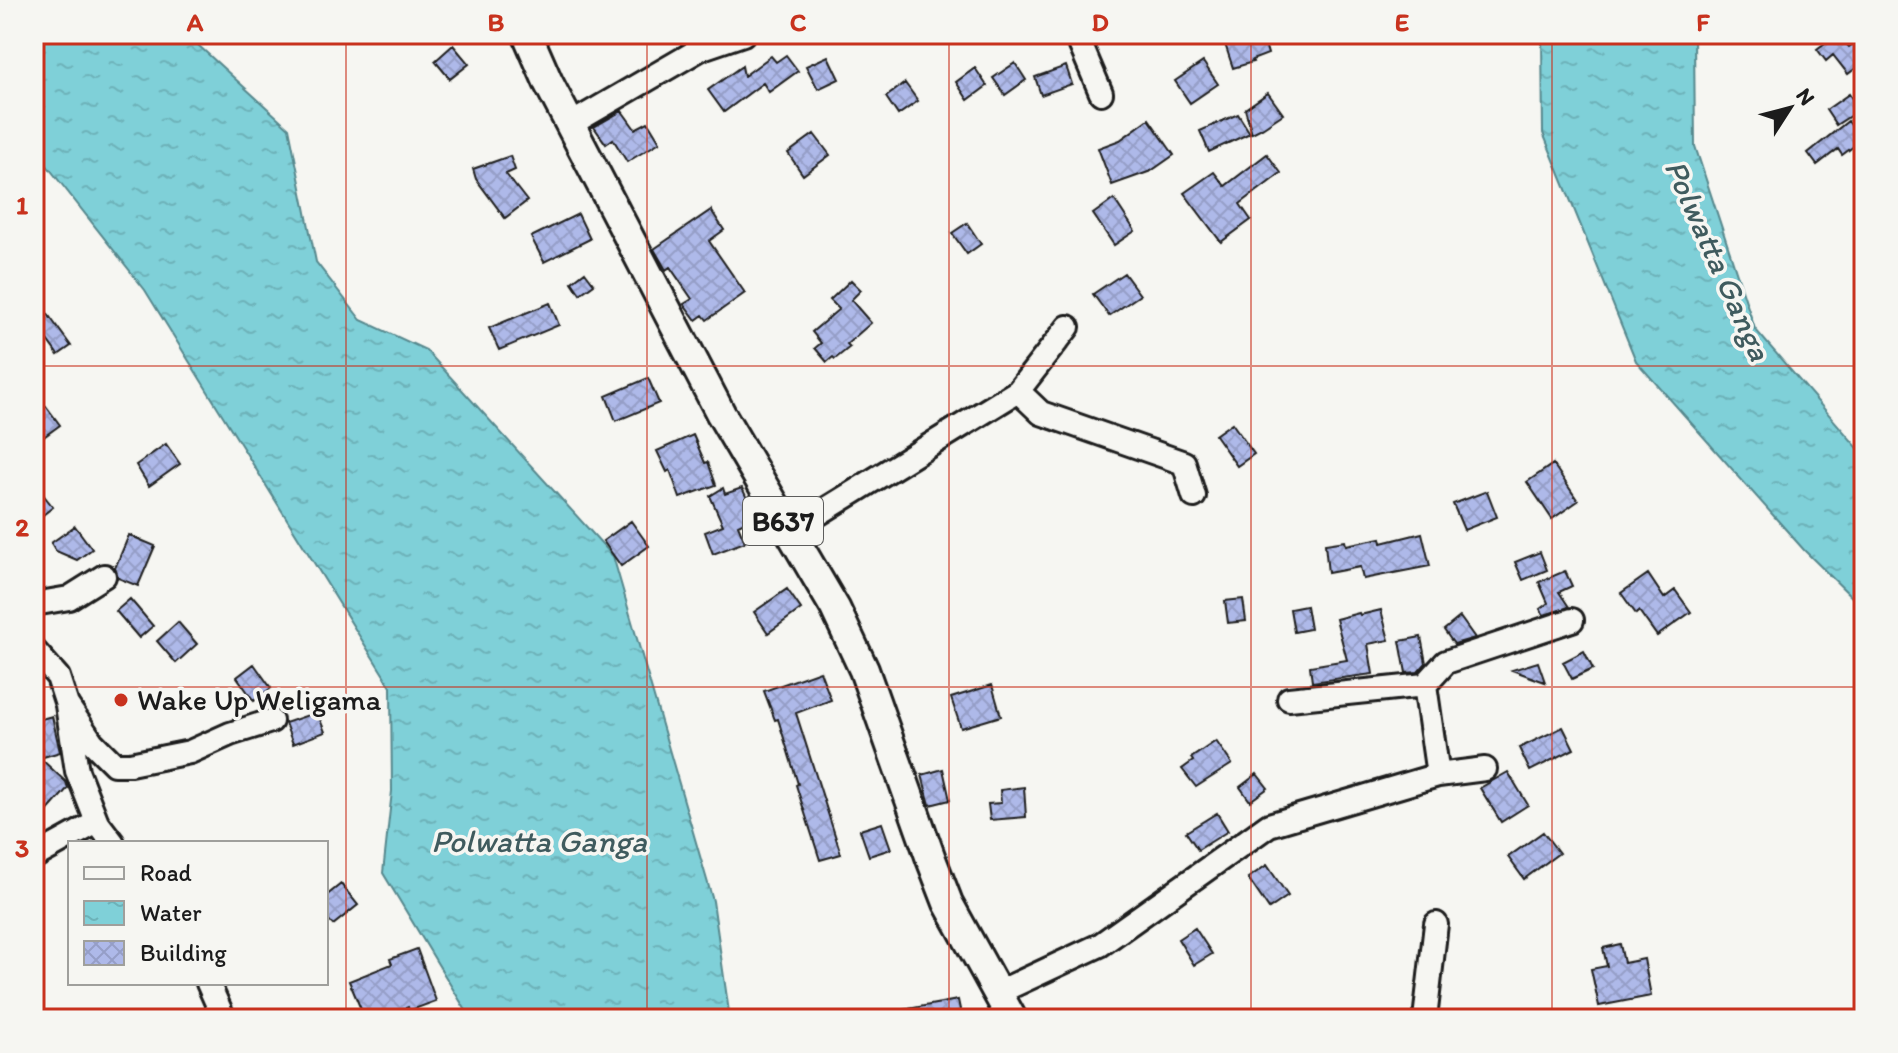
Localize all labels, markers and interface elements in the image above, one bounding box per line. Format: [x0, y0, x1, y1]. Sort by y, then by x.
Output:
text: A [186, 6, 204, 38]
text: B [488, 6, 505, 38]
text: C [790, 6, 807, 38]
text: D [1091, 6, 1109, 38]
text: E [1395, 6, 1409, 38]
text: F [1696, 6, 1710, 38]
north arrow [1750, 68, 1830, 148]
text: N [1790, 83, 1821, 110]
water label: Polwatta Ganga [1657, 154, 1780, 367]
text: 1 [16, 189, 28, 221]
road number: B637 [743, 497, 823, 545]
text: 2 [15, 511, 29, 543]
place label: Wake Up Weligama [137, 681, 382, 718]
marker: Wake Up Weligama [112, 691, 130, 709]
water label: Polwatta Ganga [431, 822, 648, 860]
text: 3 [15, 832, 29, 864]
legend [68, 841, 328, 985]
text: Road [140, 858, 192, 887]
text: Water [140, 898, 202, 927]
text: Building [140, 938, 227, 967]

